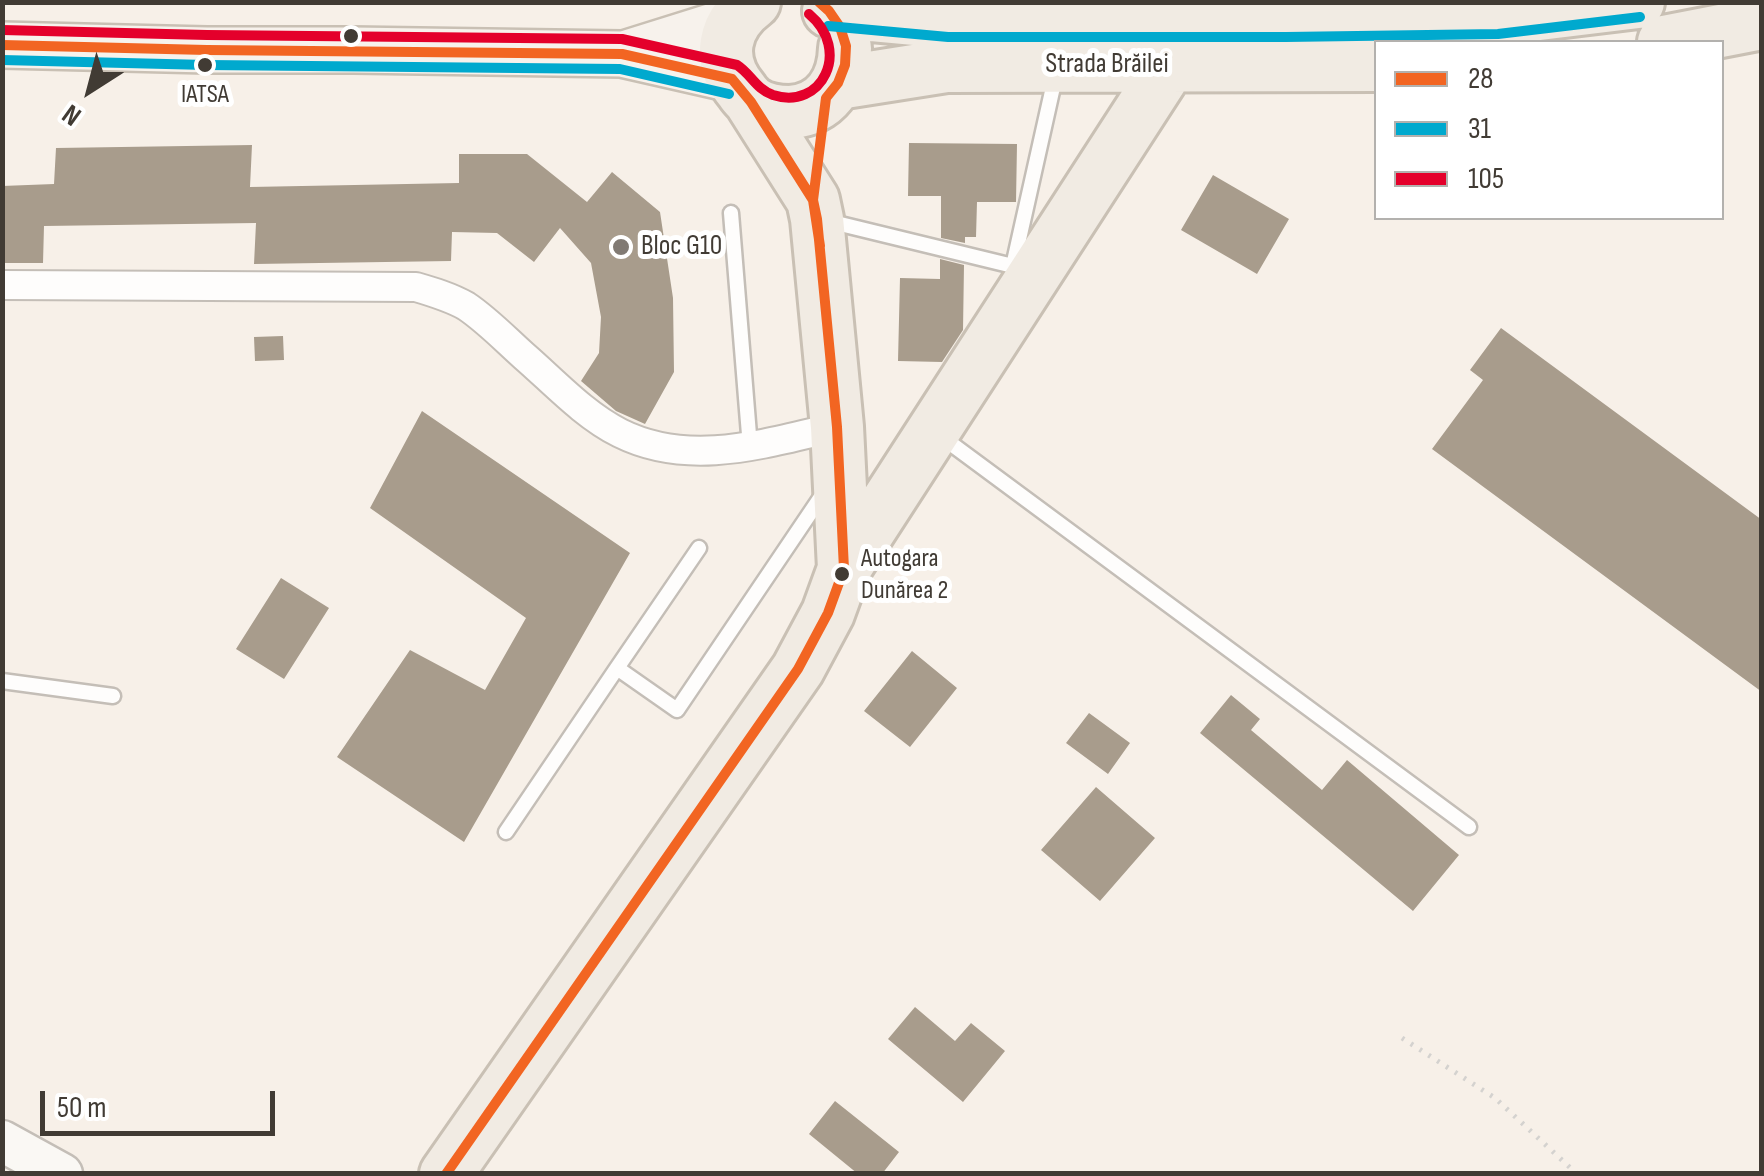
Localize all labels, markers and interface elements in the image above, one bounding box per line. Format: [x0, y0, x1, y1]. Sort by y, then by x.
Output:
unlabelled marker [341, 26, 361, 46]
north arrow [40, 40, 140, 140]
legend [1374, 40, 1724, 220]
street label: Strada Brăilei [1045, 48, 1169, 82]
marker: IATSA [195, 55, 215, 75]
text: 28 [1468, 61, 1494, 97]
place label: IATSA [181, 79, 229, 111]
text: N [56, 97, 88, 132]
text: 31 [1468, 111, 1491, 147]
text: 105 [1468, 161, 1504, 197]
place label: Bloc G10 [641, 230, 722, 264]
marker: Bloc G10 [610, 236, 632, 258]
place label: Autogara Dunărea 2 [861, 543, 948, 604]
marker: Autogara Dunărea 2 [832, 564, 852, 584]
scale bar [45, 1071, 280, 1133]
text: 50 m [57, 1090, 106, 1126]

